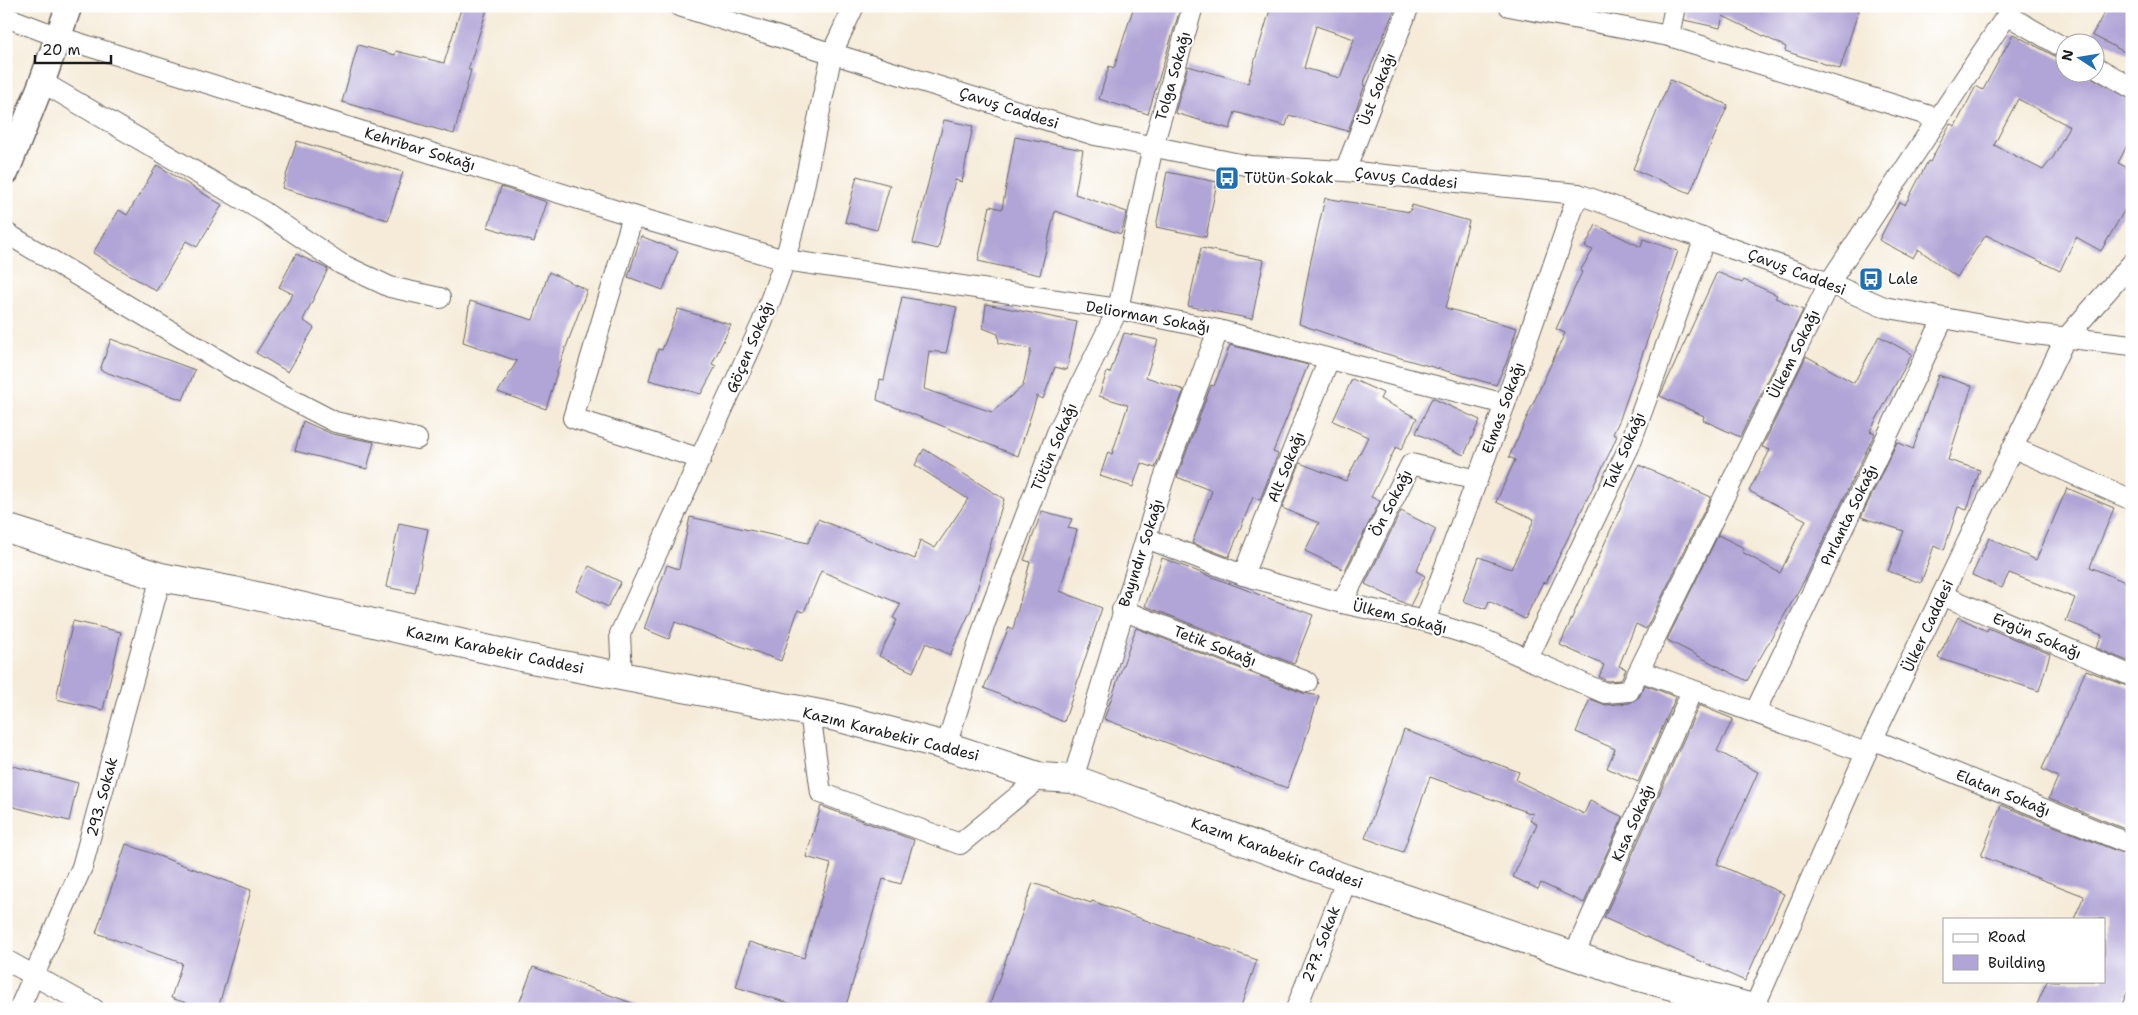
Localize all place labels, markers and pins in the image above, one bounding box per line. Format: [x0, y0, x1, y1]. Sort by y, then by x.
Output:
bus stop icon: Tütün Sokak [1214, 165, 1240, 191]
place label: Tütün Sokak [1244, 168, 1334, 188]
bus stop icon: Lale [1858, 266, 1884, 292]
place label: Lale [1888, 269, 1918, 289]

